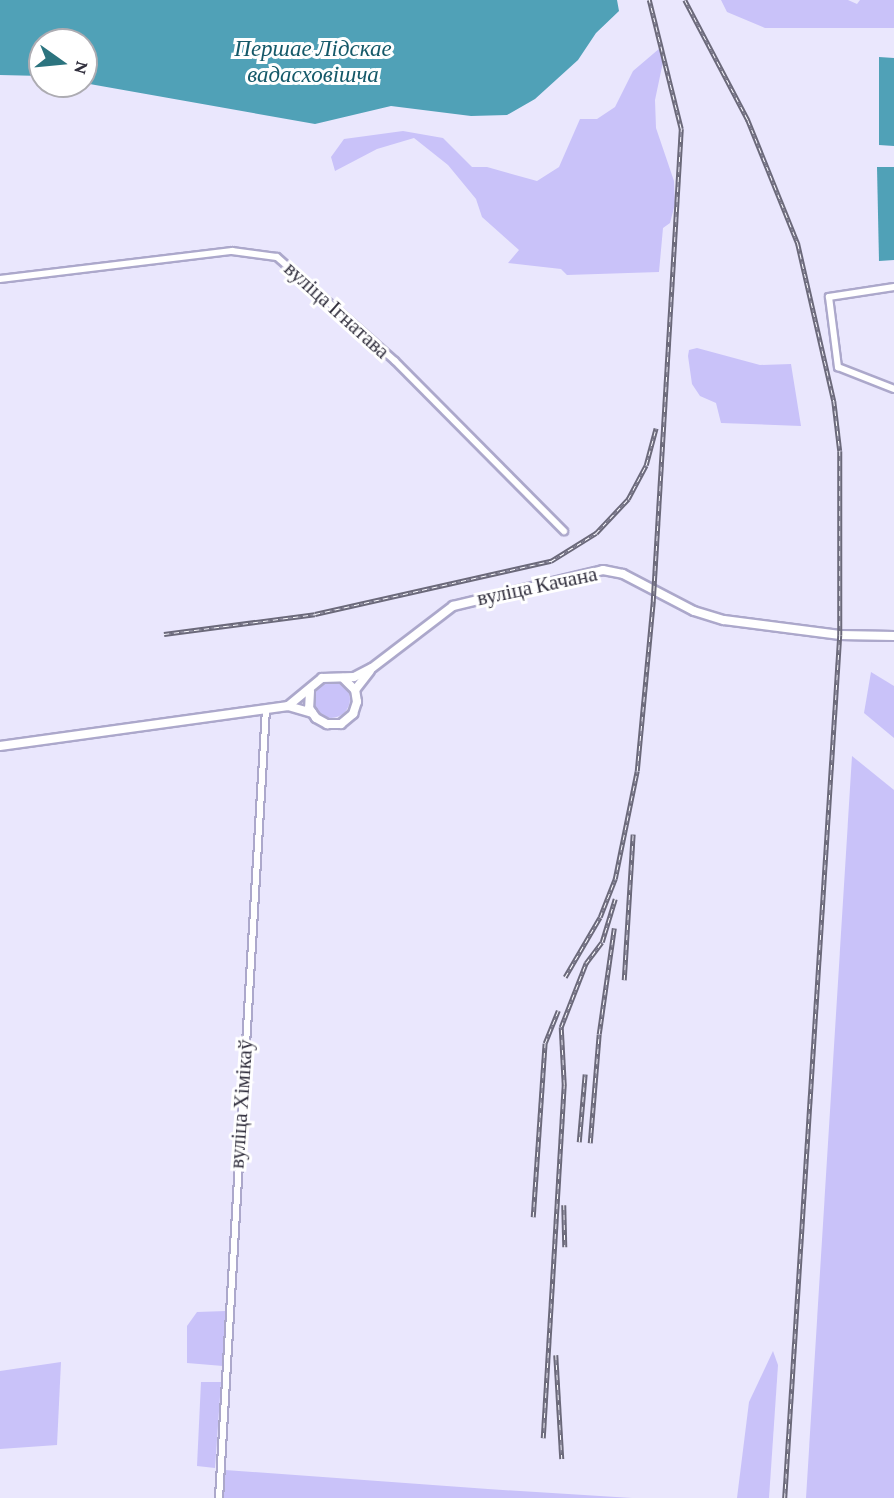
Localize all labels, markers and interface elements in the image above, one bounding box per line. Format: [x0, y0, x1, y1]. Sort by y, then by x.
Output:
north arrow [28, 28, 98, 98]
water label: Першае Лідскае вадасховішча [234, 34, 392, 88]
text: N [70, 59, 94, 77]
street label: вуліца Ігнатава [279, 256, 395, 364]
street label: вуліца Качана [475, 561, 599, 611]
street label: вуліца Хімікаў [224, 1039, 258, 1169]

